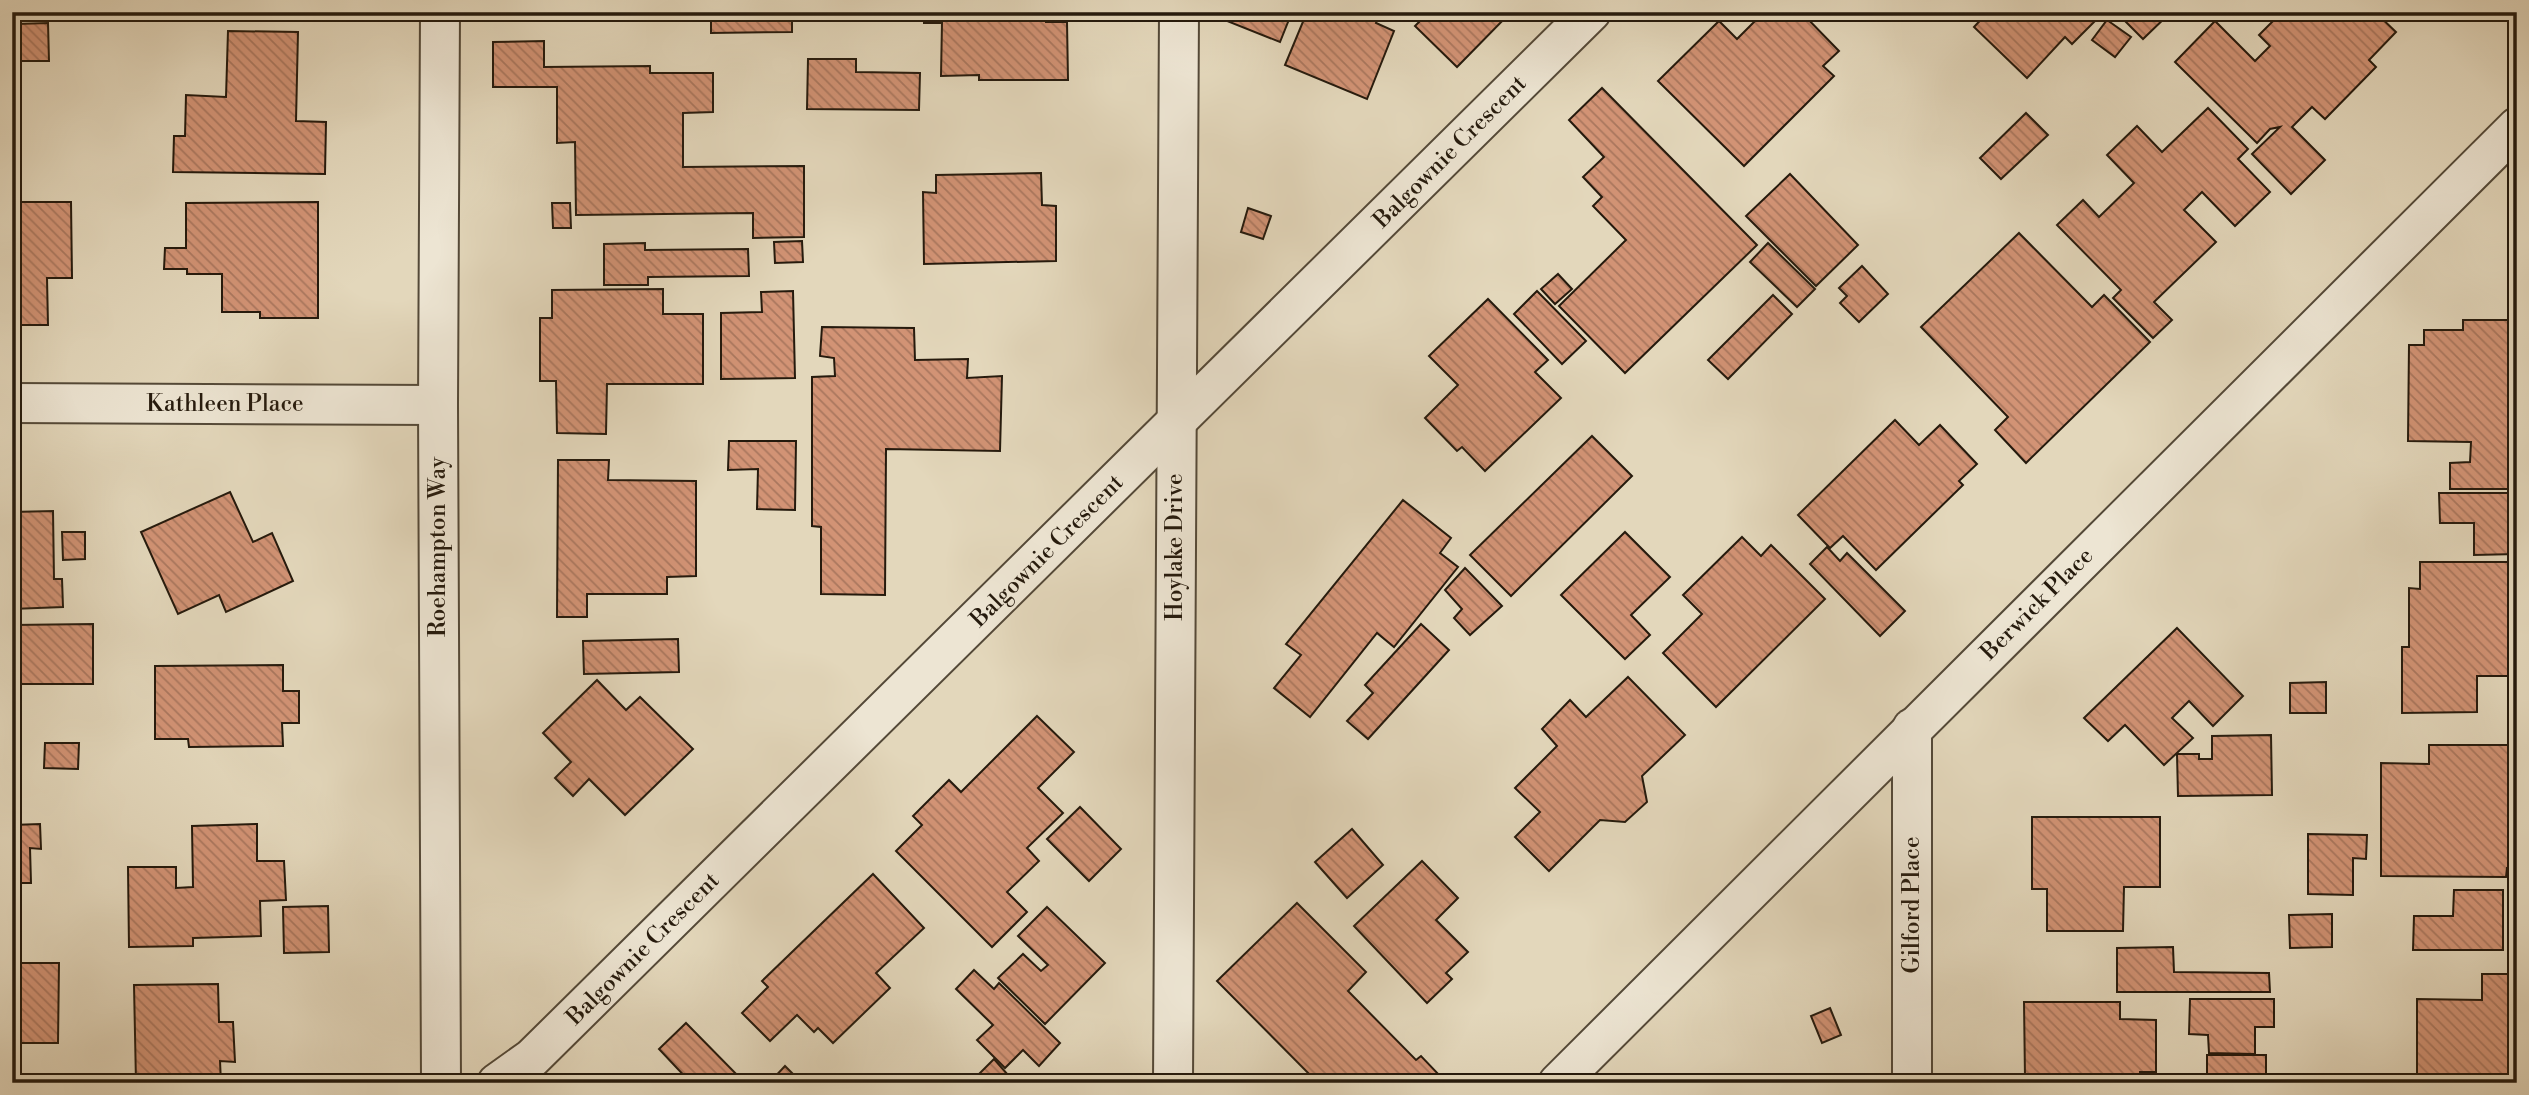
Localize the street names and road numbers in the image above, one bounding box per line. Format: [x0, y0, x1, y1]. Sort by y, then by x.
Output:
street label: Balgownie Crescent [1367, 70, 1532, 235]
street label: Kathleen Place [146, 390, 304, 418]
street label: Roehampton Way [424, 456, 452, 637]
street label: Balgownie Crescent [964, 469, 1129, 634]
street label: Hoylake Drive [1161, 473, 1189, 621]
street label: Berwick Place [1974, 542, 2099, 667]
street label: Gilford Place [1898, 836, 1926, 974]
street label: Balgownie Crescent [560, 867, 725, 1032]

